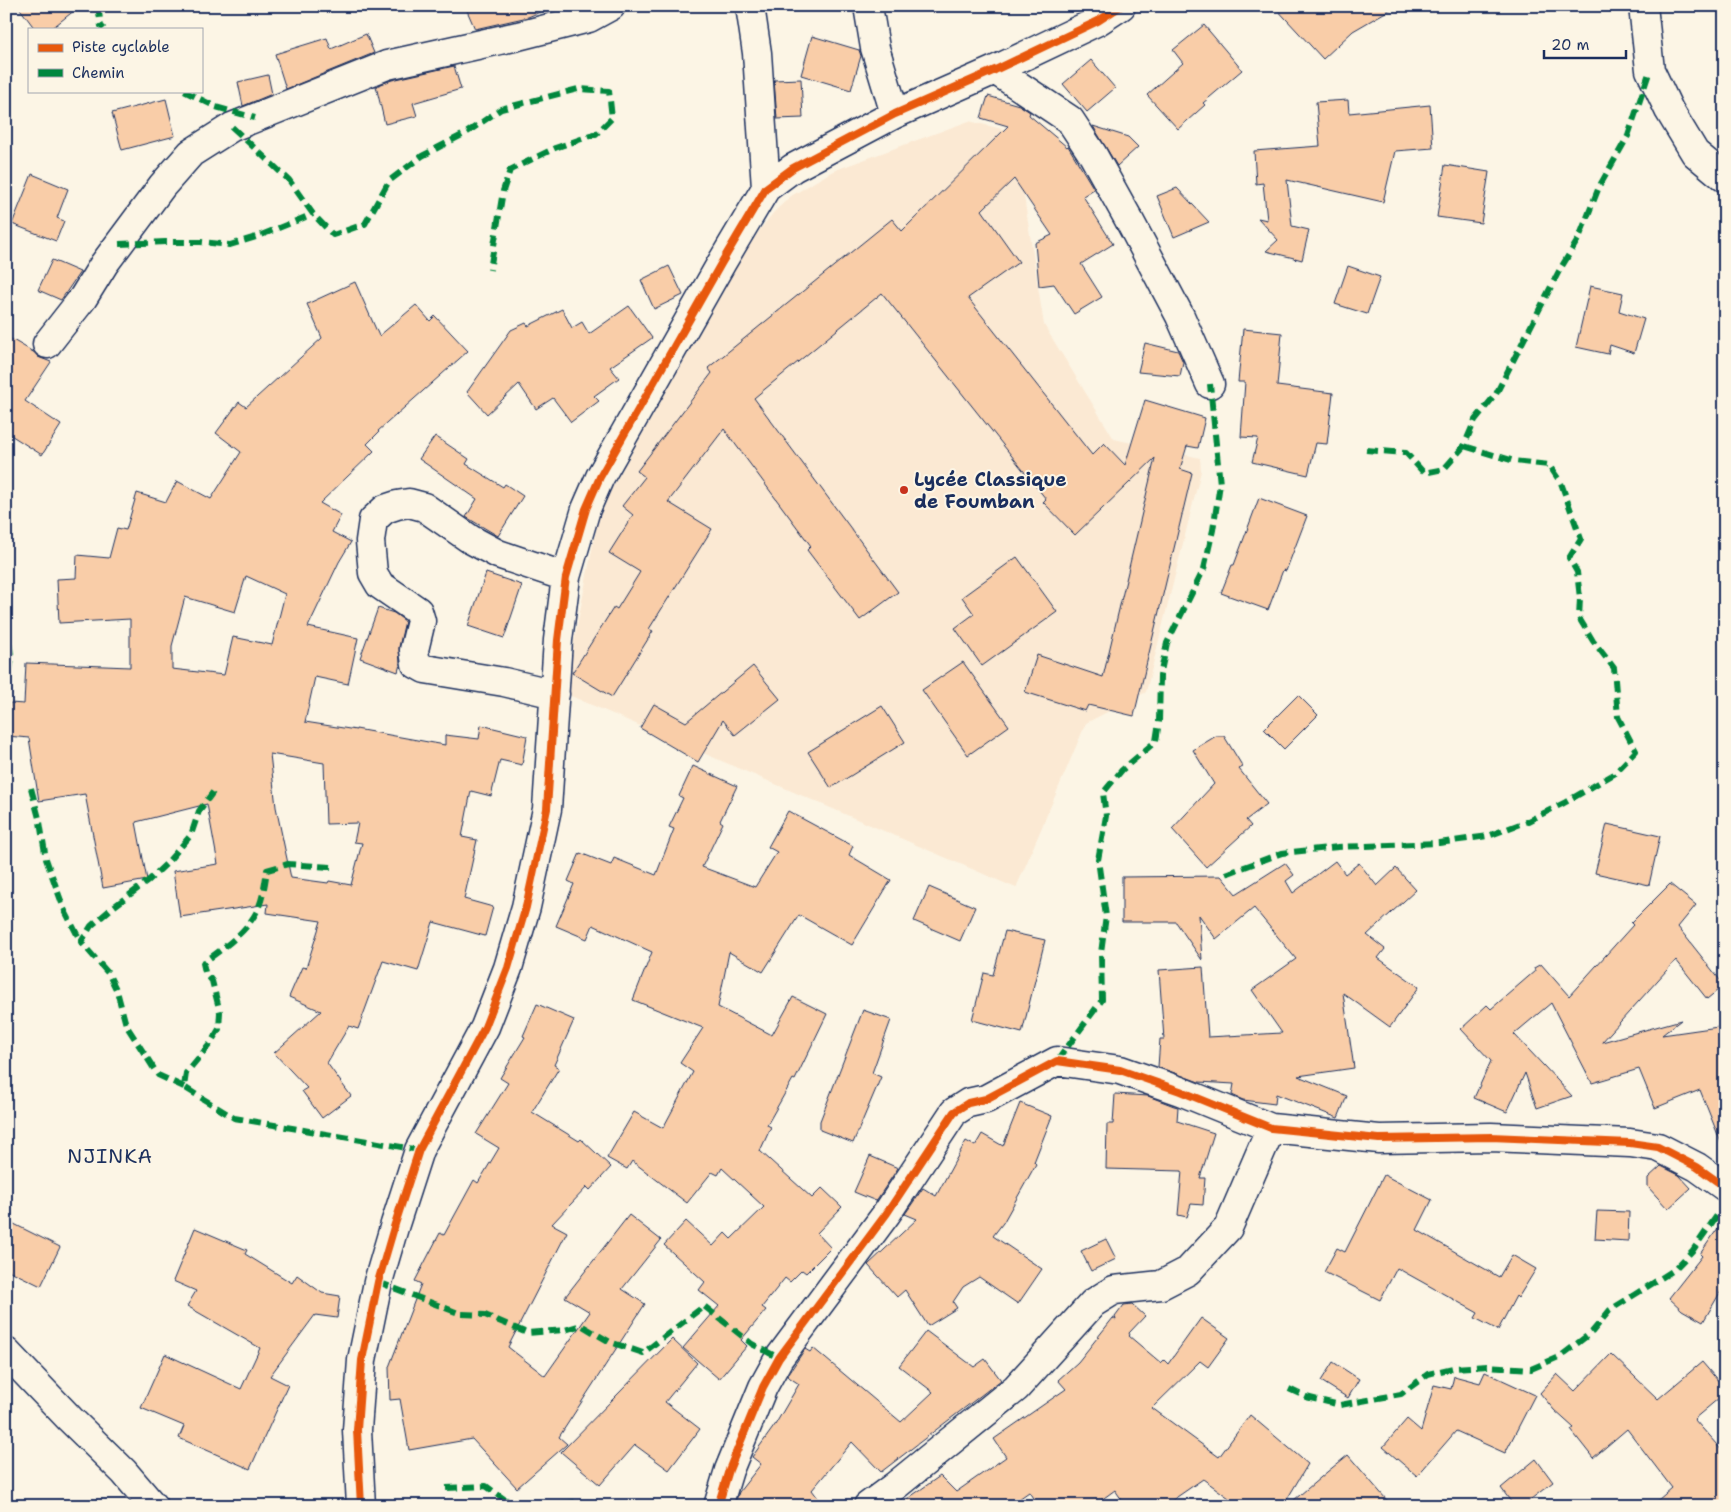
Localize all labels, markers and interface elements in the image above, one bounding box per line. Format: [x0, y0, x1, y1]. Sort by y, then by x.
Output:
legend [28, 28, 202, 92]
scale bar [1544, 28, 1626, 60]
text: 20 m [1551, 35, 1590, 55]
text: Piste cyclable [72, 37, 170, 57]
text: Chemin [72, 63, 125, 83]
place label: Lycée Classique de Foumban [914, 467, 1067, 514]
marker: Lycée Classique de Foumban [898, 484, 910, 496]
district label: NJINKA [67, 1143, 153, 1169]

